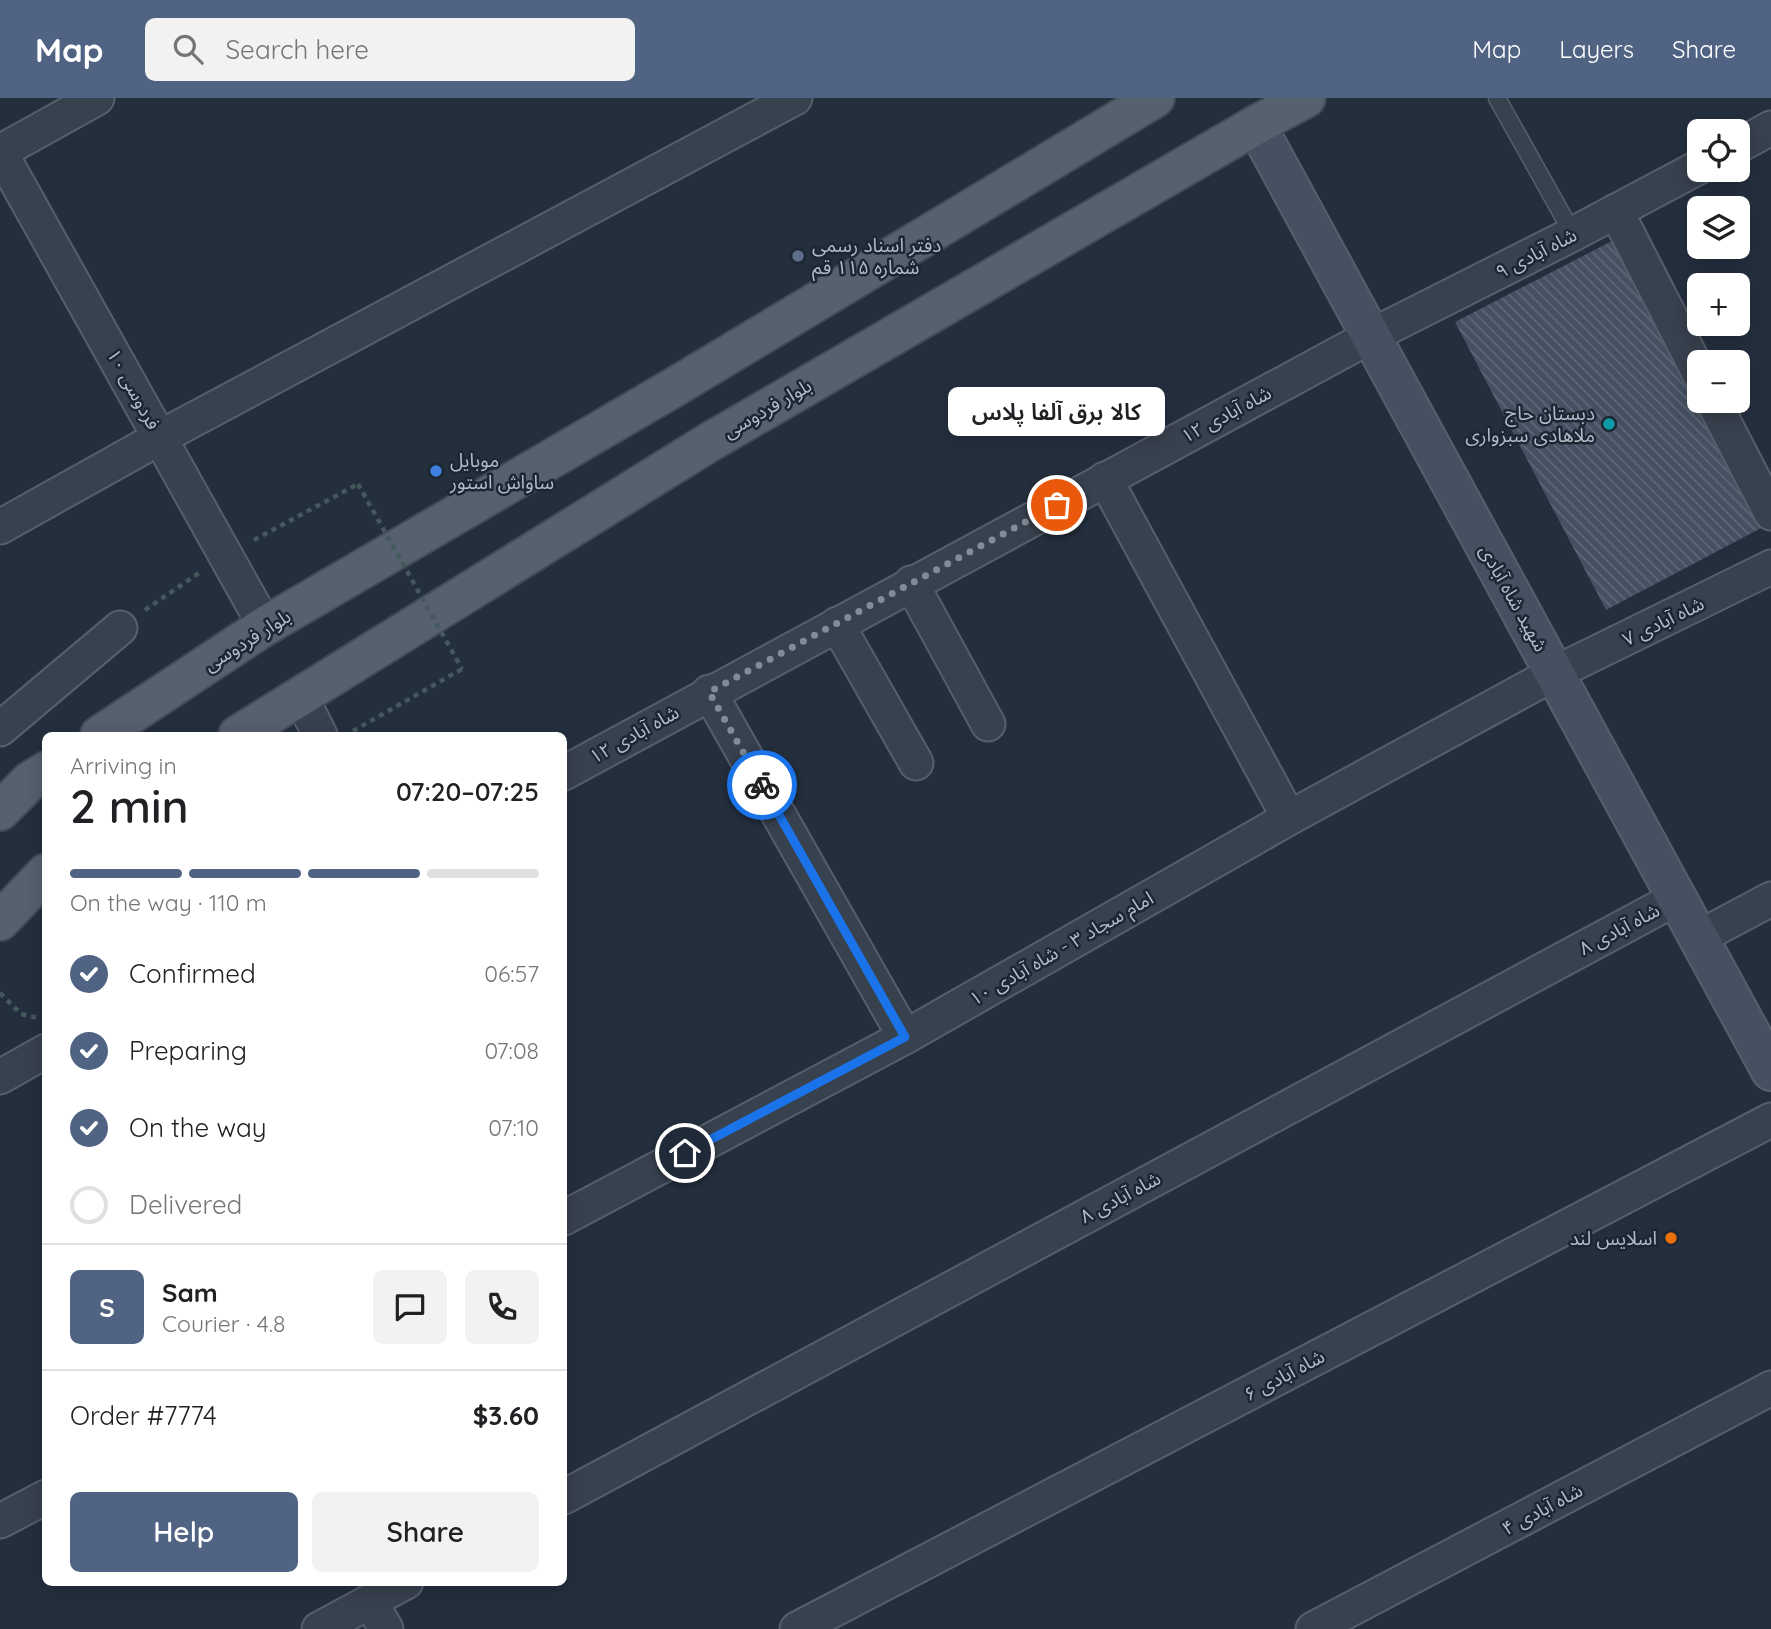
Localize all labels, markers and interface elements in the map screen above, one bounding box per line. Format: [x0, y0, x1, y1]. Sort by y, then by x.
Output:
search box [145, 18, 635, 81]
text: Map [35, 29, 103, 70]
icon: search [169, 30, 207, 68]
text: Search here [225, 33, 369, 66]
text: Map [1472, 34, 1521, 64]
text: Layers [1559, 34, 1634, 64]
text: Share [1672, 34, 1736, 64]
map controls [1687, 119, 1750, 413]
button: locate [1687, 119, 1750, 182]
button: layers [1687, 196, 1750, 259]
street label: شاه آبادی ۹ [1491, 222, 1581, 284]
place label: دفتر اسناد رسمی شماره ۱۱۵ قم [812, 233, 941, 282]
marker: دفتر اسناد رسمی شماره ۱۱۵ قم [790, 248, 806, 264]
button: + [1687, 273, 1750, 336]
street label: فردوسی ۱۰ [102, 344, 166, 434]
button: − [1687, 350, 1750, 413]
street label: بلوار فردوسی [718, 373, 816, 443]
street label: شاه آبادی ۱۲ [1177, 380, 1275, 448]
callout: کالا برق آلفا پلاس [948, 386, 1166, 435]
text: کالا برق آلفا پلاس [972, 397, 1141, 426]
place label: دبستان حاج ملاهادی سبزواری [1465, 401, 1595, 447]
marker: دبستان حاج ملاهادی سبزواری [1601, 416, 1617, 432]
place label: موبایل ساواش استور [449, 448, 554, 494]
marker: موبایل ساواش استور [428, 463, 444, 479]
pin [1027, 475, 1087, 535]
icon: bag [1038, 486, 1076, 524]
street label: شهید شاه آبادی [1475, 540, 1553, 656]
street label: شاه آبادی ۷ [1618, 591, 1708, 651]
street label: بلوار فردوسی [199, 604, 295, 676]
street label: شاه آبادی ۱۲ [585, 700, 683, 768]
courier [727, 750, 797, 820]
text: Arriving in [70, 751, 177, 780]
icon: bike [743, 766, 781, 804]
text: 07:20–07:25 [396, 775, 539, 808]
text: 2 min [70, 777, 189, 835]
street label: امام سجاد ۳ - شاه آبادی ۱۰ [965, 885, 1159, 1013]
text: On the way · 110 m [70, 888, 267, 917]
street label: شاه آبادی ۸ [1575, 898, 1663, 960]
icon: check [70, 955, 108, 993]
text: Confirmed [129, 957, 256, 990]
text: 06:57 [484, 959, 539, 988]
icon: check [70, 1032, 108, 1070]
text: Preparing [129, 1034, 247, 1067]
text: 07:08 [484, 1036, 539, 1065]
icon: check [70, 1109, 108, 1147]
text: On the way [129, 1111, 267, 1144]
text: 07:10 [488, 1113, 539, 1142]
pin [655, 1123, 715, 1183]
icon: home [666, 1134, 704, 1172]
street label: شاه آبادی ۸ [1076, 1166, 1164, 1228]
text: Delivered [129, 1188, 242, 1221]
place label: اسلایس لند [1570, 1226, 1657, 1250]
marker: اسلایس لند [1663, 1230, 1679, 1246]
button: chat [373, 1270, 447, 1344]
button: phone [465, 1270, 539, 1344]
text: Sam [162, 1276, 218, 1309]
text: S [99, 1291, 115, 1324]
text: Courier · 4.8 [162, 1309, 285, 1338]
street label: شاه آبادی ۶ [1240, 1344, 1328, 1406]
text: Order #7774 [70, 1399, 217, 1432]
text: $3.60 [473, 1399, 539, 1432]
street label: شاه آبادی ۴ [1498, 1478, 1586, 1540]
button: Help [70, 1492, 298, 1572]
button: Share [312, 1492, 539, 1572]

